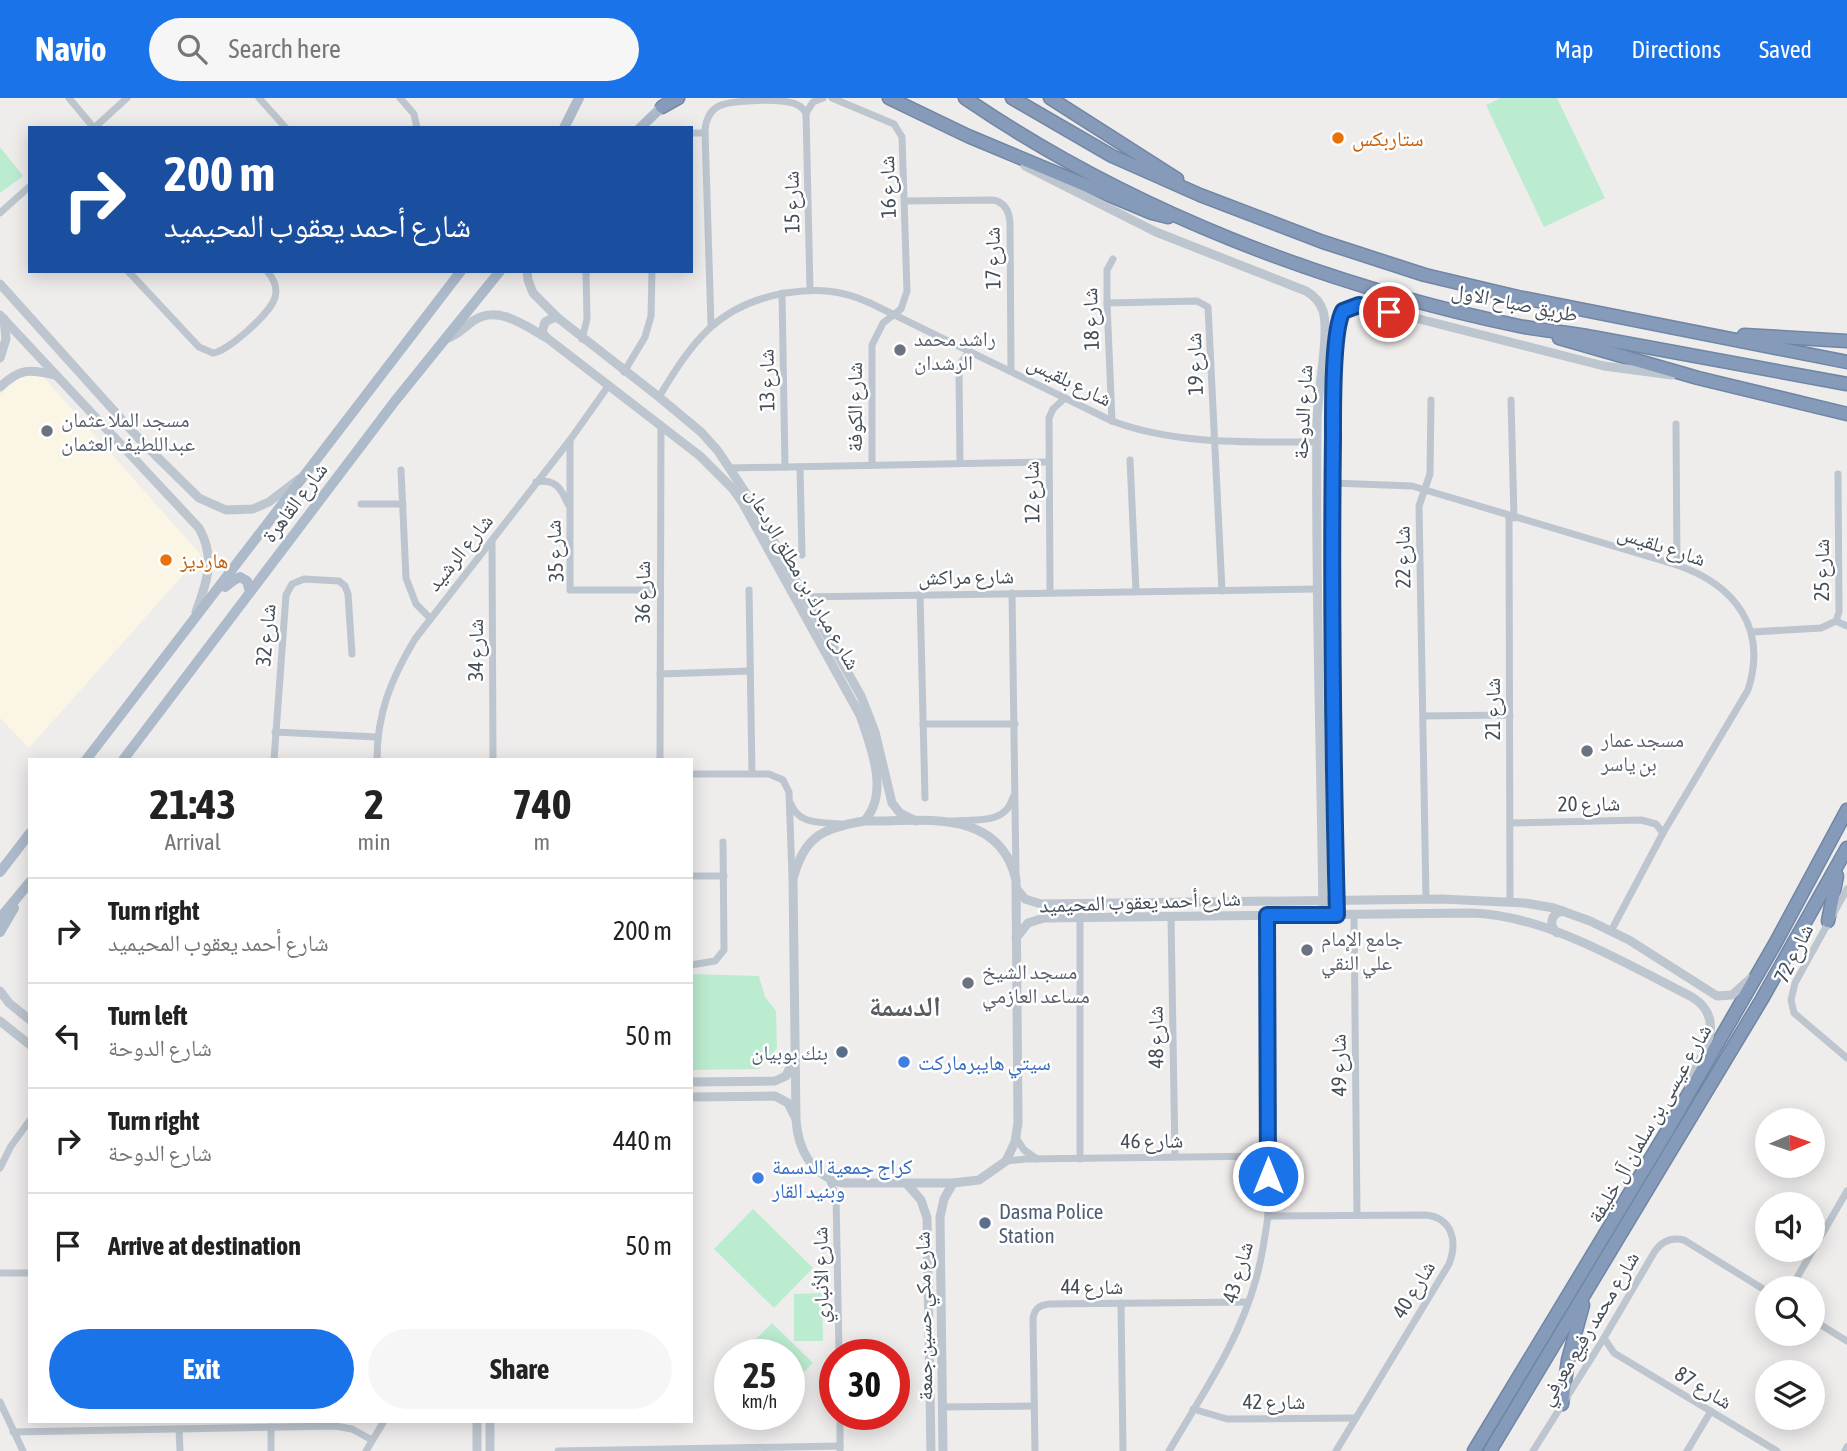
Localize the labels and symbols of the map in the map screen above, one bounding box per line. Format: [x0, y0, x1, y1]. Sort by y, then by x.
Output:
place label: ستاربكس [1352, 126, 1424, 152]
marker: ستاربكس [1330, 130, 1346, 146]
street label: شارع 16 [874, 155, 902, 219]
street label: شارع 15 [778, 170, 806, 233]
street label: شارع 17 [979, 226, 1007, 289]
street label: طريق صباح الاول [1449, 278, 1580, 328]
pin [1359, 282, 1419, 342]
street label: شارع 18 [1077, 287, 1105, 351]
place label: راشد محمد الرشدان [914, 326, 996, 375]
street label: شارع 19 [1181, 332, 1209, 396]
marker: راشد محمد الرشدان [892, 342, 908, 358]
street label: شارع 13 [753, 348, 781, 411]
street label: شارع بلقيس [1023, 349, 1116, 412]
street label: شارع الكوفة [842, 362, 868, 452]
street label: شارع الدوحة [1288, 364, 1318, 460]
place label: مسجد الملا عثمان عبداللطيف العثمان [61, 407, 195, 456]
marker: مسجد الملا عثمان عبداللطيف العثمان [39, 423, 55, 439]
street label: شارع القاهرة [256, 457, 333, 548]
street label: شارع 12 [1018, 460, 1046, 523]
street label: شارع مبارك بن مطلق الردعان [740, 483, 866, 674]
street label: شارع الرشيد [421, 509, 499, 597]
street label: شارع 35 [540, 519, 570, 583]
street label: شارع بلقيس [1615, 520, 1709, 572]
street label: شارع 22 [1389, 525, 1417, 588]
street label: شارع 25 [1809, 539, 1835, 601]
place label: هارديز [179, 548, 228, 572]
marker: هارديز [158, 552, 174, 568]
street label: شارع 36 [630, 561, 656, 623]
street label: شارع مراكش [918, 563, 1014, 591]
street label: شارع 32 [250, 603, 282, 667]
street label: شارع 34 [463, 619, 489, 681]
street label: شارع 21 [1480, 678, 1506, 740]
place label: مسجد عمار بن ياسر [1600, 727, 1684, 777]
marker: مسجد عمار بن ياسر [1579, 743, 1595, 759]
street label: شارع 20 [1558, 790, 1621, 818]
street label: شارع أحمد يعقوب المحيميد [1039, 885, 1241, 919]
street label: شارع 72 [1769, 920, 1819, 987]
place label: جامع الإمام علي النقي [1321, 926, 1403, 979]
marker: جامع الإمام علي النقي [1299, 942, 1315, 958]
place label: مسجد الشيخ مساعد العازمي [982, 959, 1090, 1012]
marker: مسجد الشيخ مساعد العازمي [960, 975, 976, 991]
district label: الدسمة [869, 990, 941, 1022]
street label: شارع 48 [1142, 1005, 1170, 1068]
street label: شارع عيسى بن سلمان آل خليفة [1582, 1019, 1717, 1228]
street label: شارع 49 [1325, 1033, 1353, 1096]
place label: بنك بوبيان [751, 1040, 828, 1065]
marker: بنك بوبيان [834, 1044, 850, 1060]
place label: سيتي هايبرماركت [918, 1050, 1051, 1079]
marker: سيتي هايبرماركت [896, 1054, 912, 1070]
north arrow [1755, 1108, 1825, 1178]
street label: شارع 46 [1121, 1127, 1184, 1155]
position arrow [1231, 1139, 1305, 1213]
place label: كراج جمعية الدسمة وبنيد القار [771, 1154, 913, 1203]
marker: كراج جمعية الدسمة وبنيد القار [750, 1170, 766, 1186]
place label: Dasma Police Station [999, 1199, 1103, 1247]
marker: Dasma Police Station [977, 1215, 993, 1231]
street label: شارع الأنباري [807, 1226, 838, 1324]
street label: شارع مكي حسين جمعة [910, 1231, 942, 1401]
street label: شارع 43 [1217, 1239, 1259, 1306]
street label: شارع محمد رفيع معرفي [1533, 1247, 1648, 1412]
street label: شارع 40 [1387, 1256, 1441, 1323]
street label: شارع 44 [1061, 1274, 1123, 1300]
speed limit sign: 30 [819, 1339, 910, 1430]
street label: شارع 87 [1670, 1361, 1737, 1415]
street label: شارع 42 [1243, 1389, 1305, 1415]

